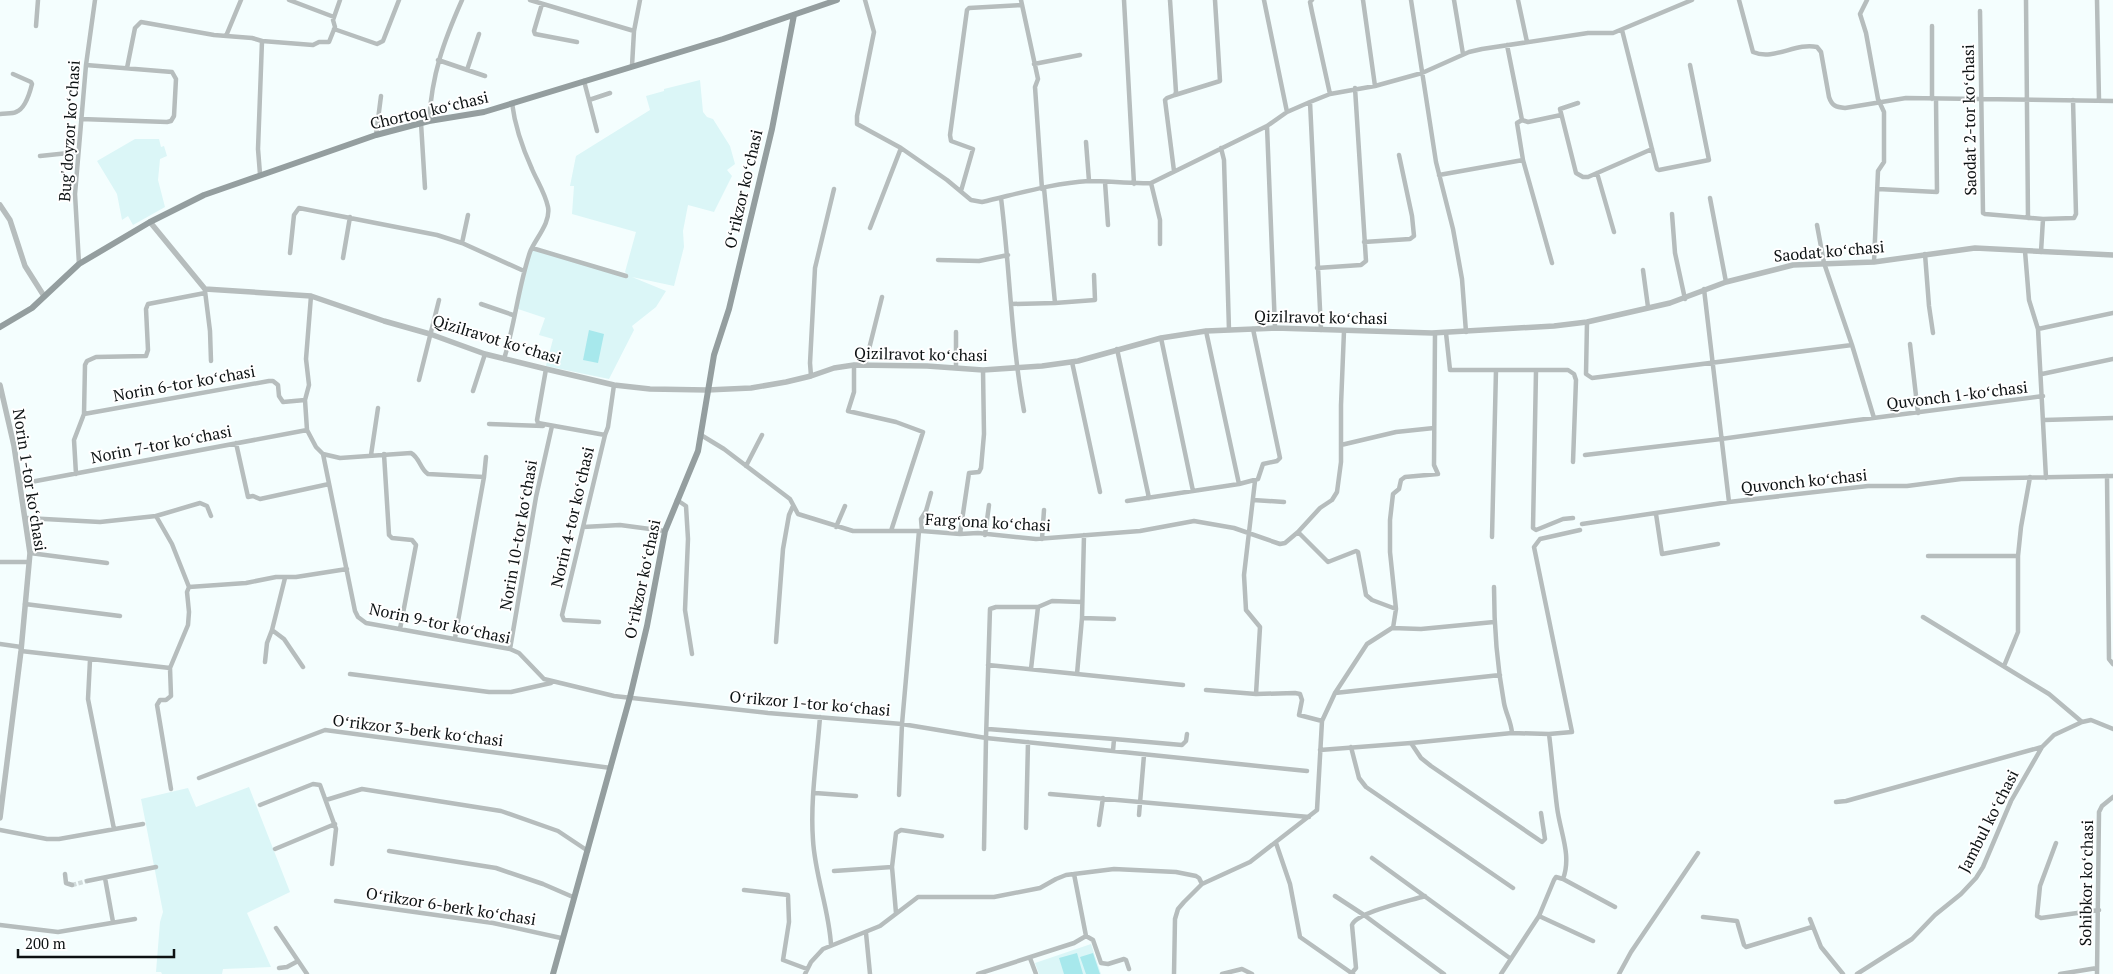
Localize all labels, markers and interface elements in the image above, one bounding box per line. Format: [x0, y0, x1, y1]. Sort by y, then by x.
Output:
street label: Saodat 2-tor koʻchasi [1957, 44, 1981, 196]
street label: Bug'doyzor koʻchasi [53, 59, 85, 202]
street label: Chortoq koʻchasi [368, 86, 491, 134]
street label: Oʻrikzor koʻchasi [719, 127, 767, 251]
street label: Saodat koʻchasi [1773, 235, 1886, 267]
street label: Qizilravot koʻchasi [1254, 305, 1388, 329]
street label: Qizilravot koʻchasi [430, 309, 564, 369]
street label: Qizilravot koʻchasi [854, 342, 988, 366]
street label: Norin 6-tor koʻchasi [111, 360, 257, 406]
street label: Quvonch 1-koʻchasi [1885, 375, 2029, 415]
street label: Norin 1-tor koʻchasi [8, 407, 52, 553]
street label: Norin 7-tor koʻchasi [89, 420, 234, 468]
street label: Norin 4-tor koʻchasi [545, 444, 599, 590]
street label: Norin 10-tor koʻchasi [494, 458, 542, 612]
street label: Quvonch koʻchasi [1740, 463, 1868, 499]
street label: Fargʻona koʻchasi [925, 508, 1052, 536]
street label: Oʻrikzor koʻchasi [619, 517, 665, 641]
street label: Norin 9-tor koʻchasi [367, 597, 513, 649]
street label: Oʻrikzor 1-tor koʻchasi [729, 685, 892, 721]
street label: Oʻrikzor 3-berk koʻchasi [331, 709, 505, 751]
street label: Jambul koʻchasi [1953, 766, 2024, 876]
street label: Sohibkor koʻchasi [2074, 820, 2098, 946]
street label: Oʻrikzor 6-berk koʻchasi [364, 882, 538, 930]
scale bar [18, 926, 174, 958]
text: 200 m [25, 933, 66, 953]

